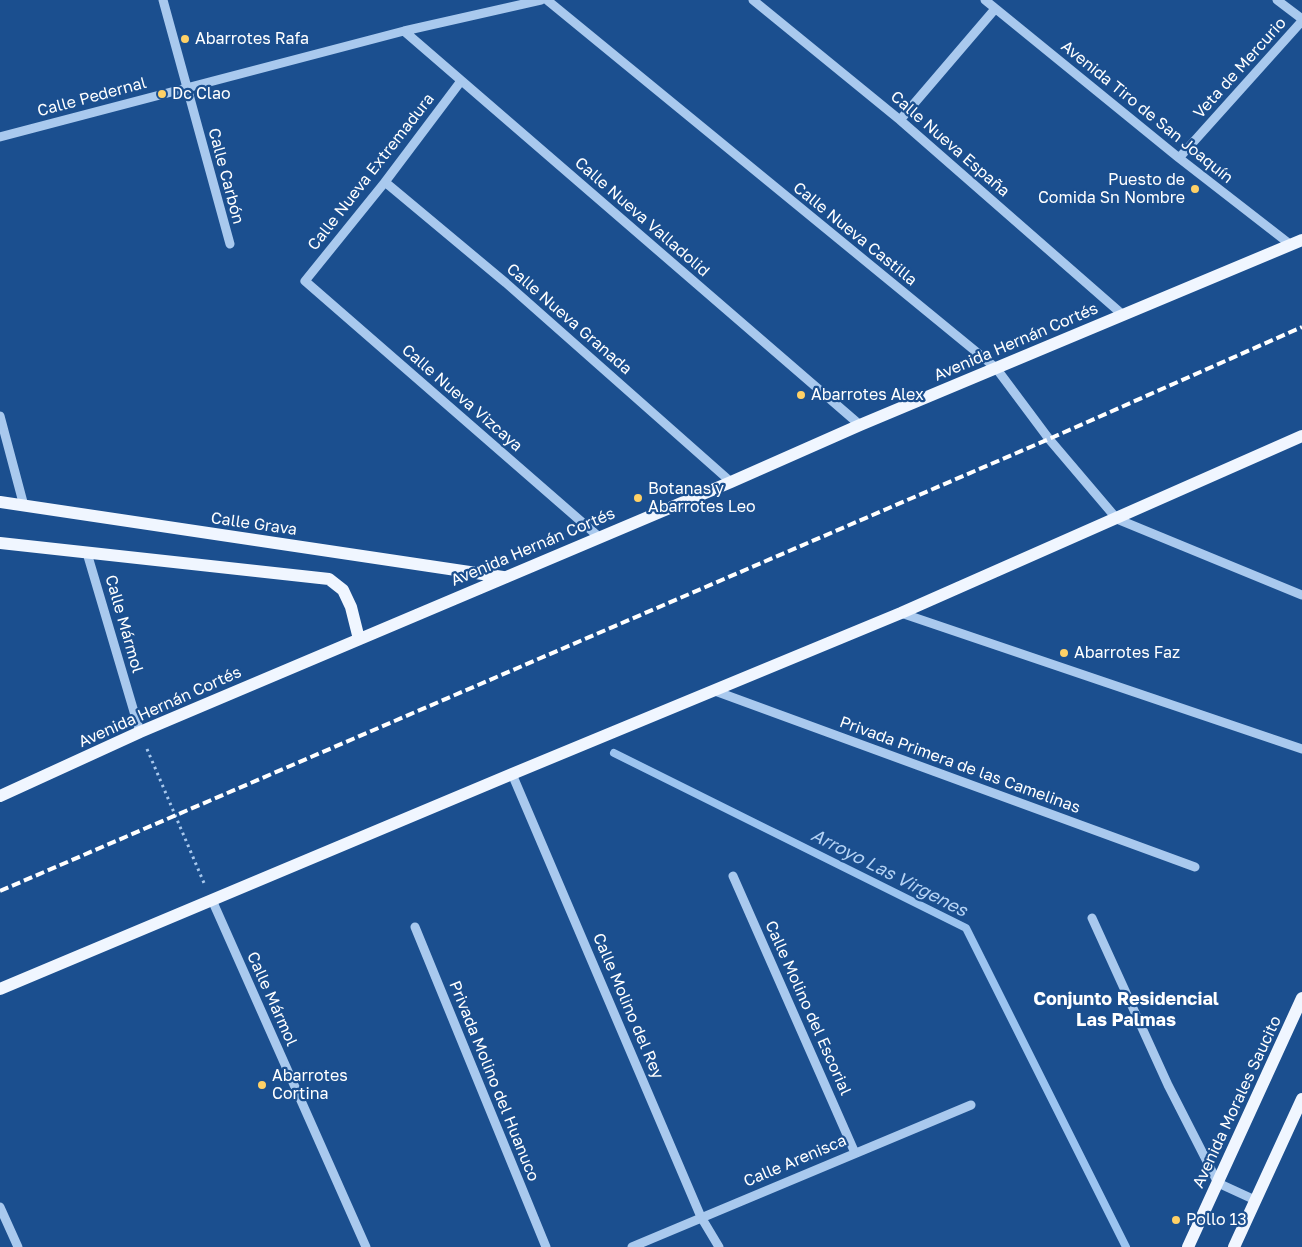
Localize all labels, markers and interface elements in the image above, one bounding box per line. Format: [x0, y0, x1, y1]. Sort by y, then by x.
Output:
street label: Veta de Mercurio [1190, 14, 1290, 122]
place label: Abarrotes Rafa [195, 29, 309, 49]
marker: Abarrotes Rafa [179, 33, 191, 45]
street label: Avenida Tiro de San Joaquín [1057, 37, 1237, 187]
street label: Calle Pedernal [35, 73, 149, 121]
place label: Dc Clao [172, 84, 231, 104]
street label: Calle Nueva España [886, 87, 1014, 201]
marker: Dc Clao [156, 88, 168, 100]
street label: Calle Nueva Extremadura [304, 90, 438, 254]
street label: Calle Carbón [204, 126, 248, 226]
street label: Calle Nueva Valladolid [571, 153, 713, 281]
place label: Puesto de Comida Sn Nombre [1038, 170, 1185, 208]
street label: Calle Nueva Castilla [789, 178, 921, 290]
marker: Puesto de Comida Sn Nombre [1189, 183, 1201, 195]
street label: Calle Nueva Granada [502, 259, 636, 379]
street label: Avenida Hernán Cortés [931, 299, 1101, 385]
street label: Calle Nueva Vizcaya [398, 340, 526, 456]
place label: Abarrotes Alex [811, 385, 924, 405]
marker: Abarrotes Alex [795, 389, 807, 401]
place label: Botanas y Abarrotes Leo [648, 479, 756, 517]
marker: Botanas y Abarrotes Leo [632, 492, 644, 504]
street label: Avenida Hernán Cortés [448, 504, 618, 590]
street label: Calle Grava [210, 508, 298, 540]
street label: Calle Mármol [101, 573, 147, 675]
place label: Abarrotes Faz [1074, 643, 1180, 663]
marker: Abarrotes Faz [1058, 647, 1070, 659]
street label: Avenida Hernán Cortés [76, 662, 244, 752]
street label: Privada Primera de las Camelinas [837, 712, 1083, 818]
water label: Arroyo Las Virgenes [807, 824, 971, 922]
street label: Calle Molino del Escorial [761, 918, 855, 1098]
street label: Calle Molino del Rey [589, 930, 667, 1082]
street label: Calle Mármol [243, 949, 301, 1049]
street label: Privada Molino del Huanuco [445, 978, 543, 1184]
district label: Conjunto Residencial Las Palmas [1033, 988, 1219, 1030]
street label: Avenida Morales Saucito [1189, 1013, 1285, 1191]
place label: Abarrotes Cortina [272, 1066, 348, 1104]
marker: Abarrotes Cortina [256, 1079, 268, 1091]
street label: Calle Arenisca [741, 1131, 849, 1191]
place label: Pollo 13 [1186, 1210, 1247, 1230]
marker: Pollo 13 [1170, 1214, 1182, 1226]

